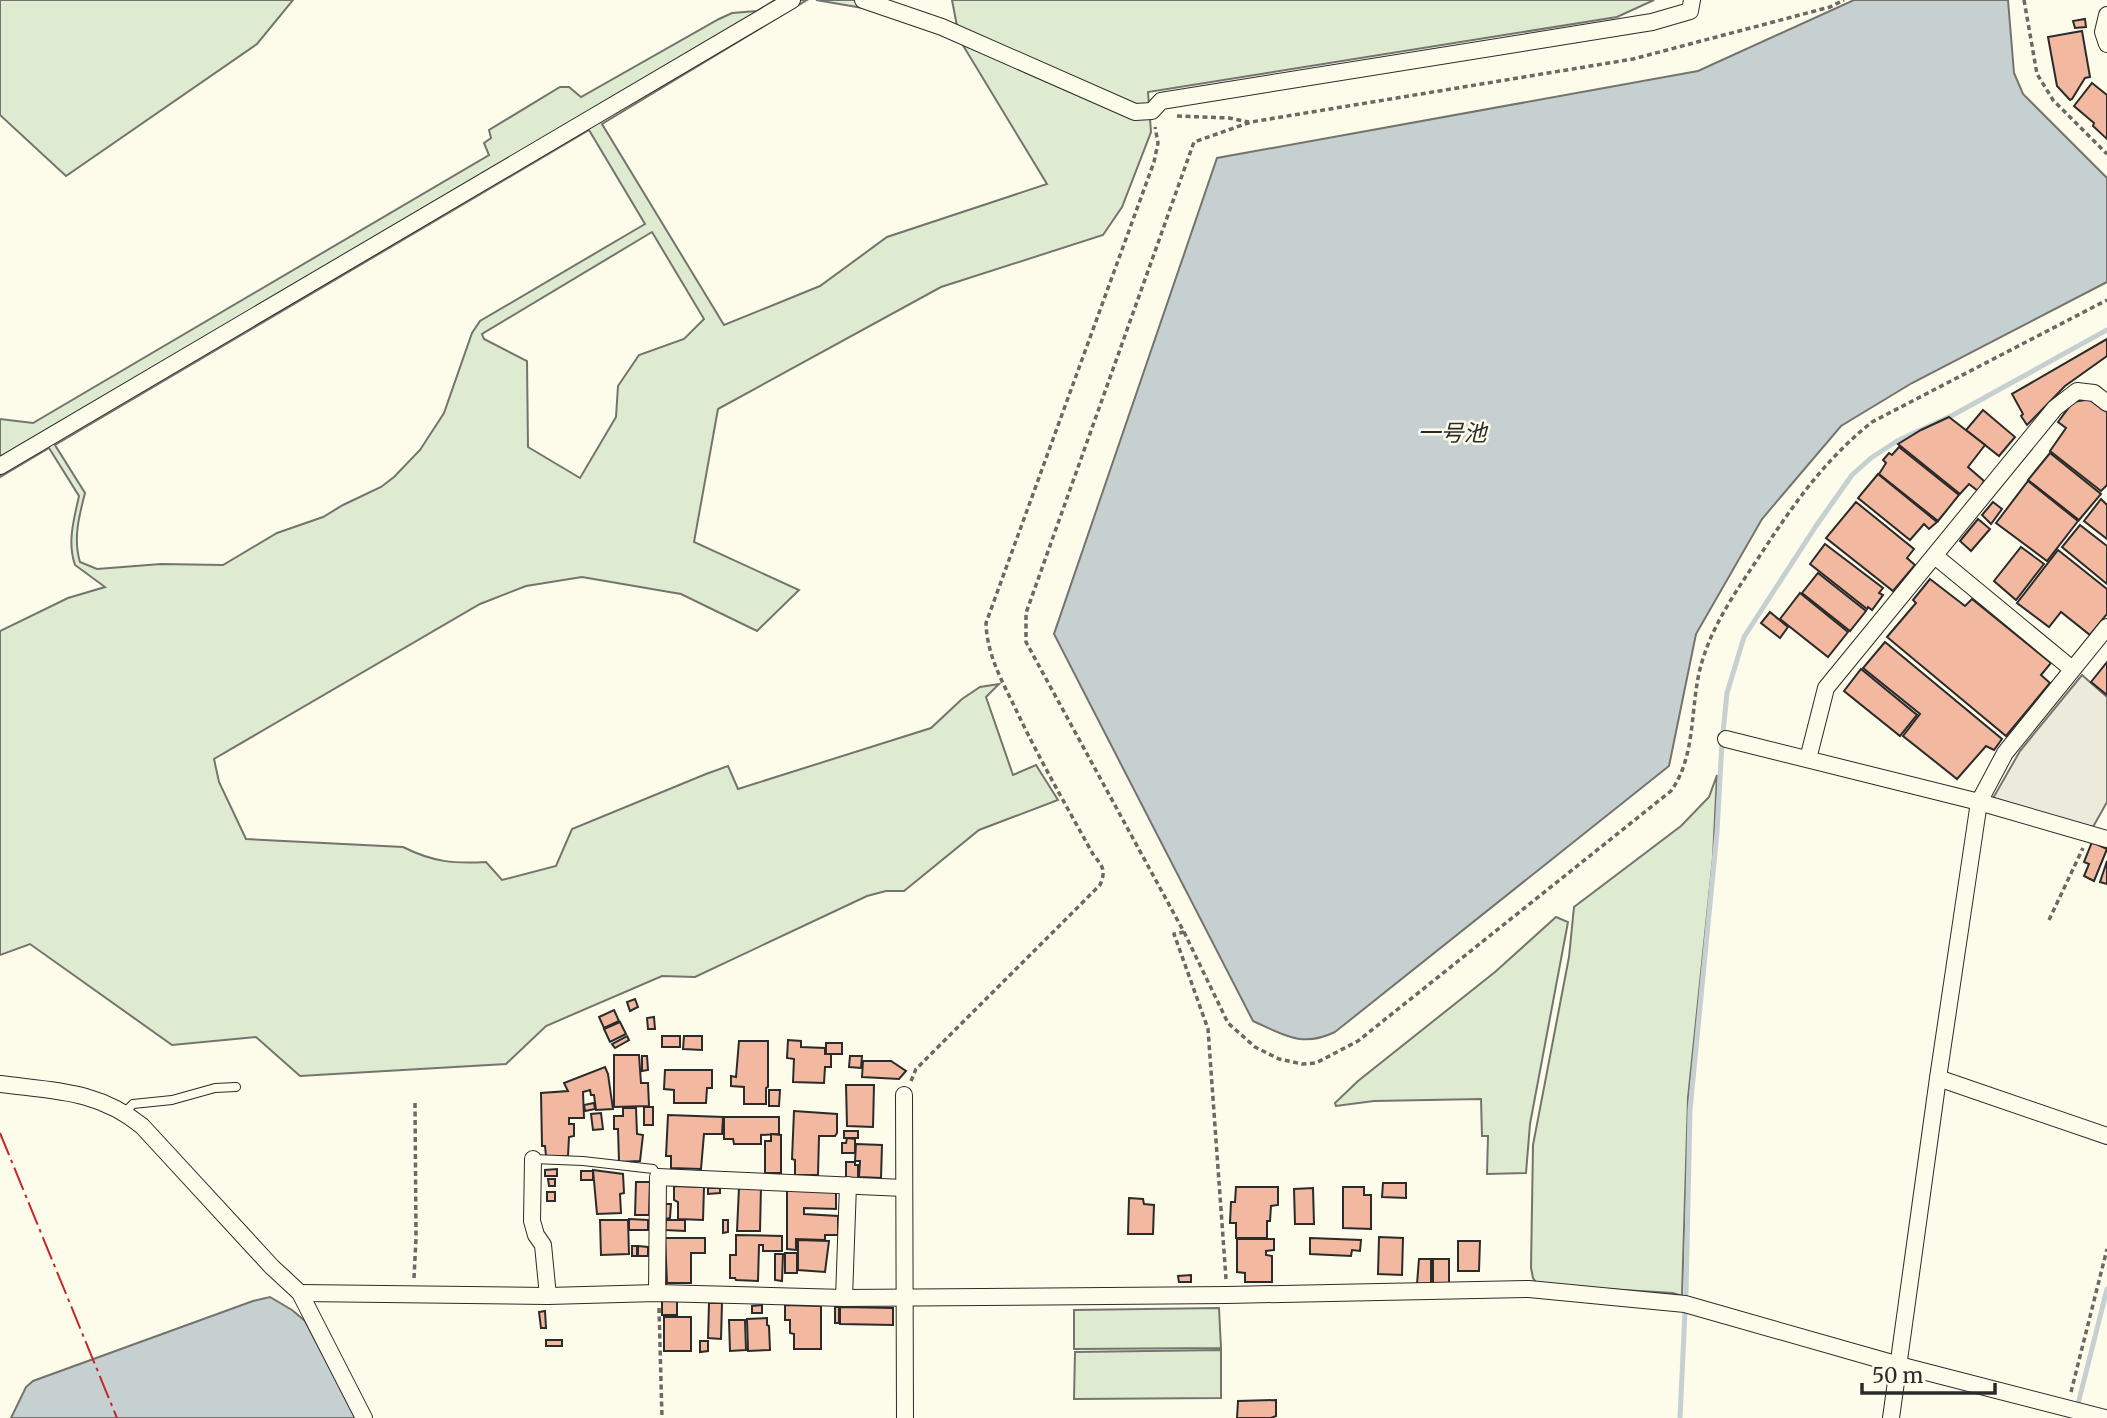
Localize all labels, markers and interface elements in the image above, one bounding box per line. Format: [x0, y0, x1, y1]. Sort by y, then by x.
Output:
water label: 一号池 [1418, 418, 1489, 447]
scale bar [1862, 1352, 1995, 1396]
text: 50 m [1872, 1362, 1923, 1389]

